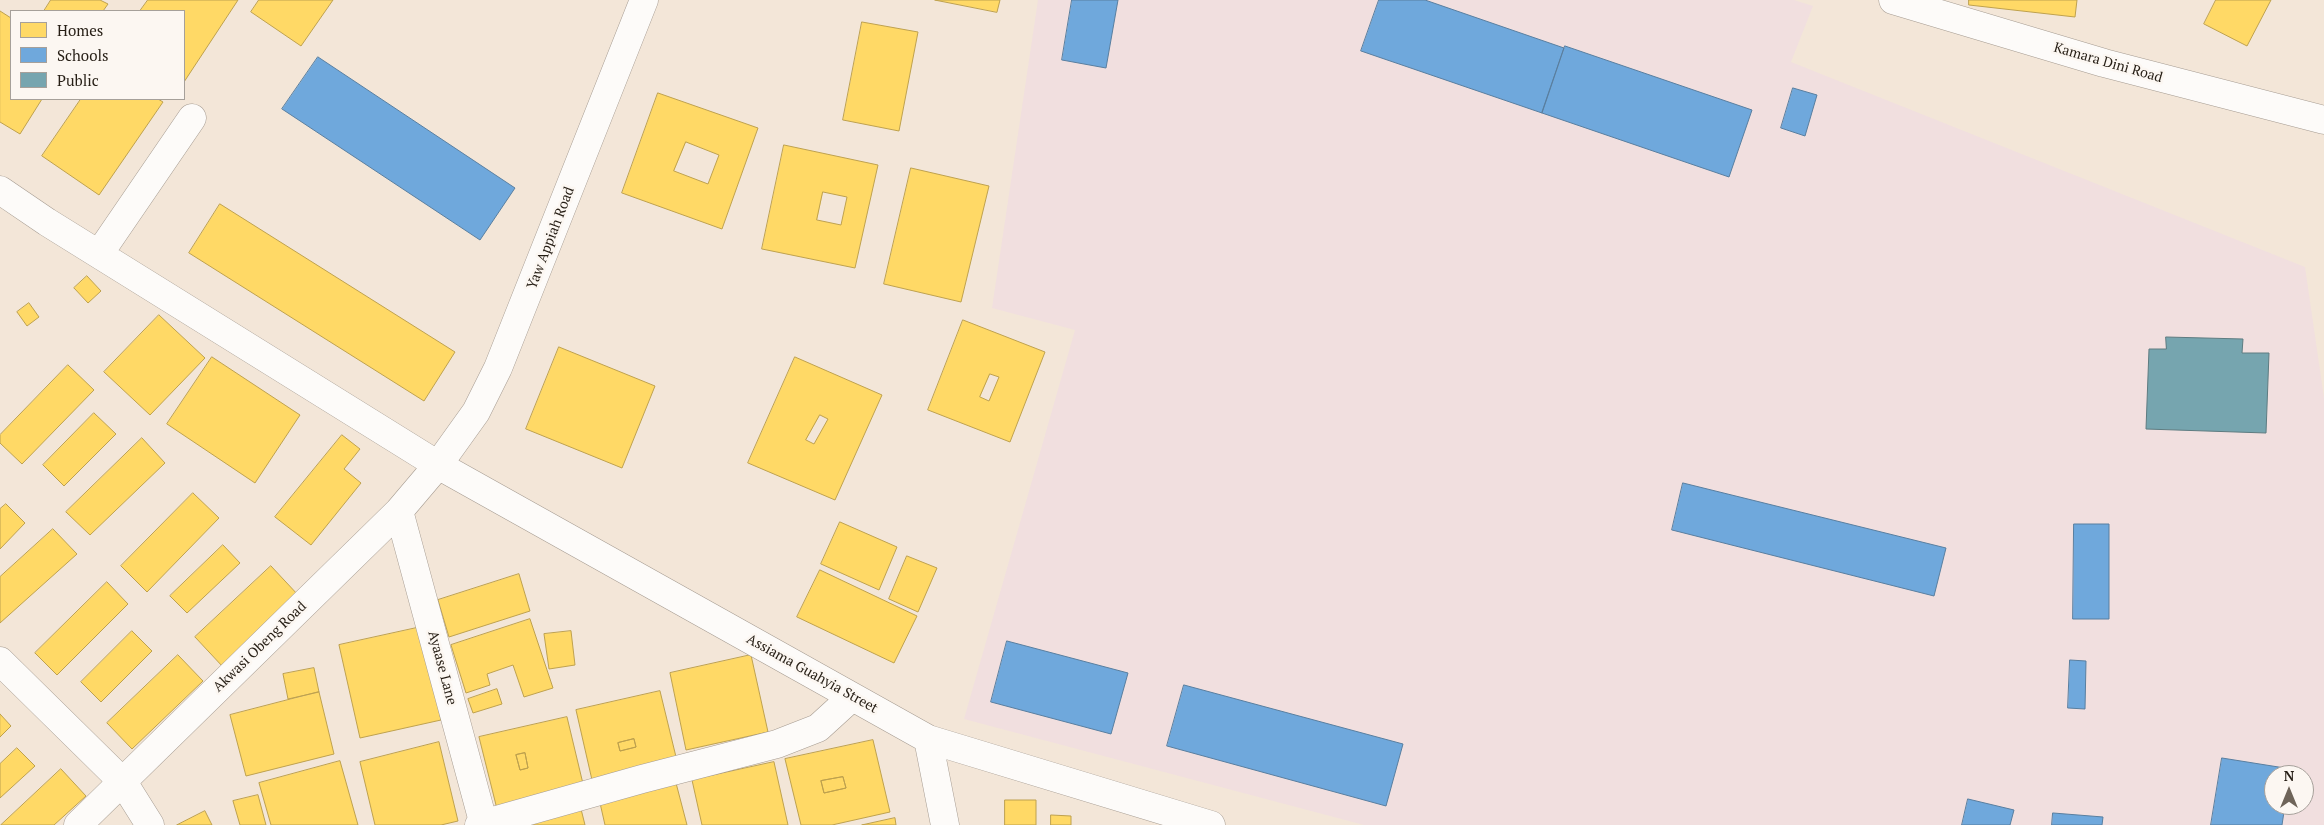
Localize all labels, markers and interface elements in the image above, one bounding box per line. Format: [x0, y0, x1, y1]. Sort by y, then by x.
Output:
legend [10, 10, 185, 100]
text: Homes [57, 20, 103, 40]
street label: Kamara Dini Road [2052, 39, 2164, 87]
text: Schools [57, 45, 108, 65]
text: Public [57, 70, 99, 90]
street label: Yaw Appiah Road [524, 185, 578, 291]
street label: Akwasi Obeng Road [210, 598, 310, 696]
street label: Ayaase Lane [424, 629, 460, 707]
street label: Assiama Guahyia Street [743, 631, 881, 717]
north arrow [2264, 765, 2314, 815]
text: N [2284, 766, 2294, 785]

